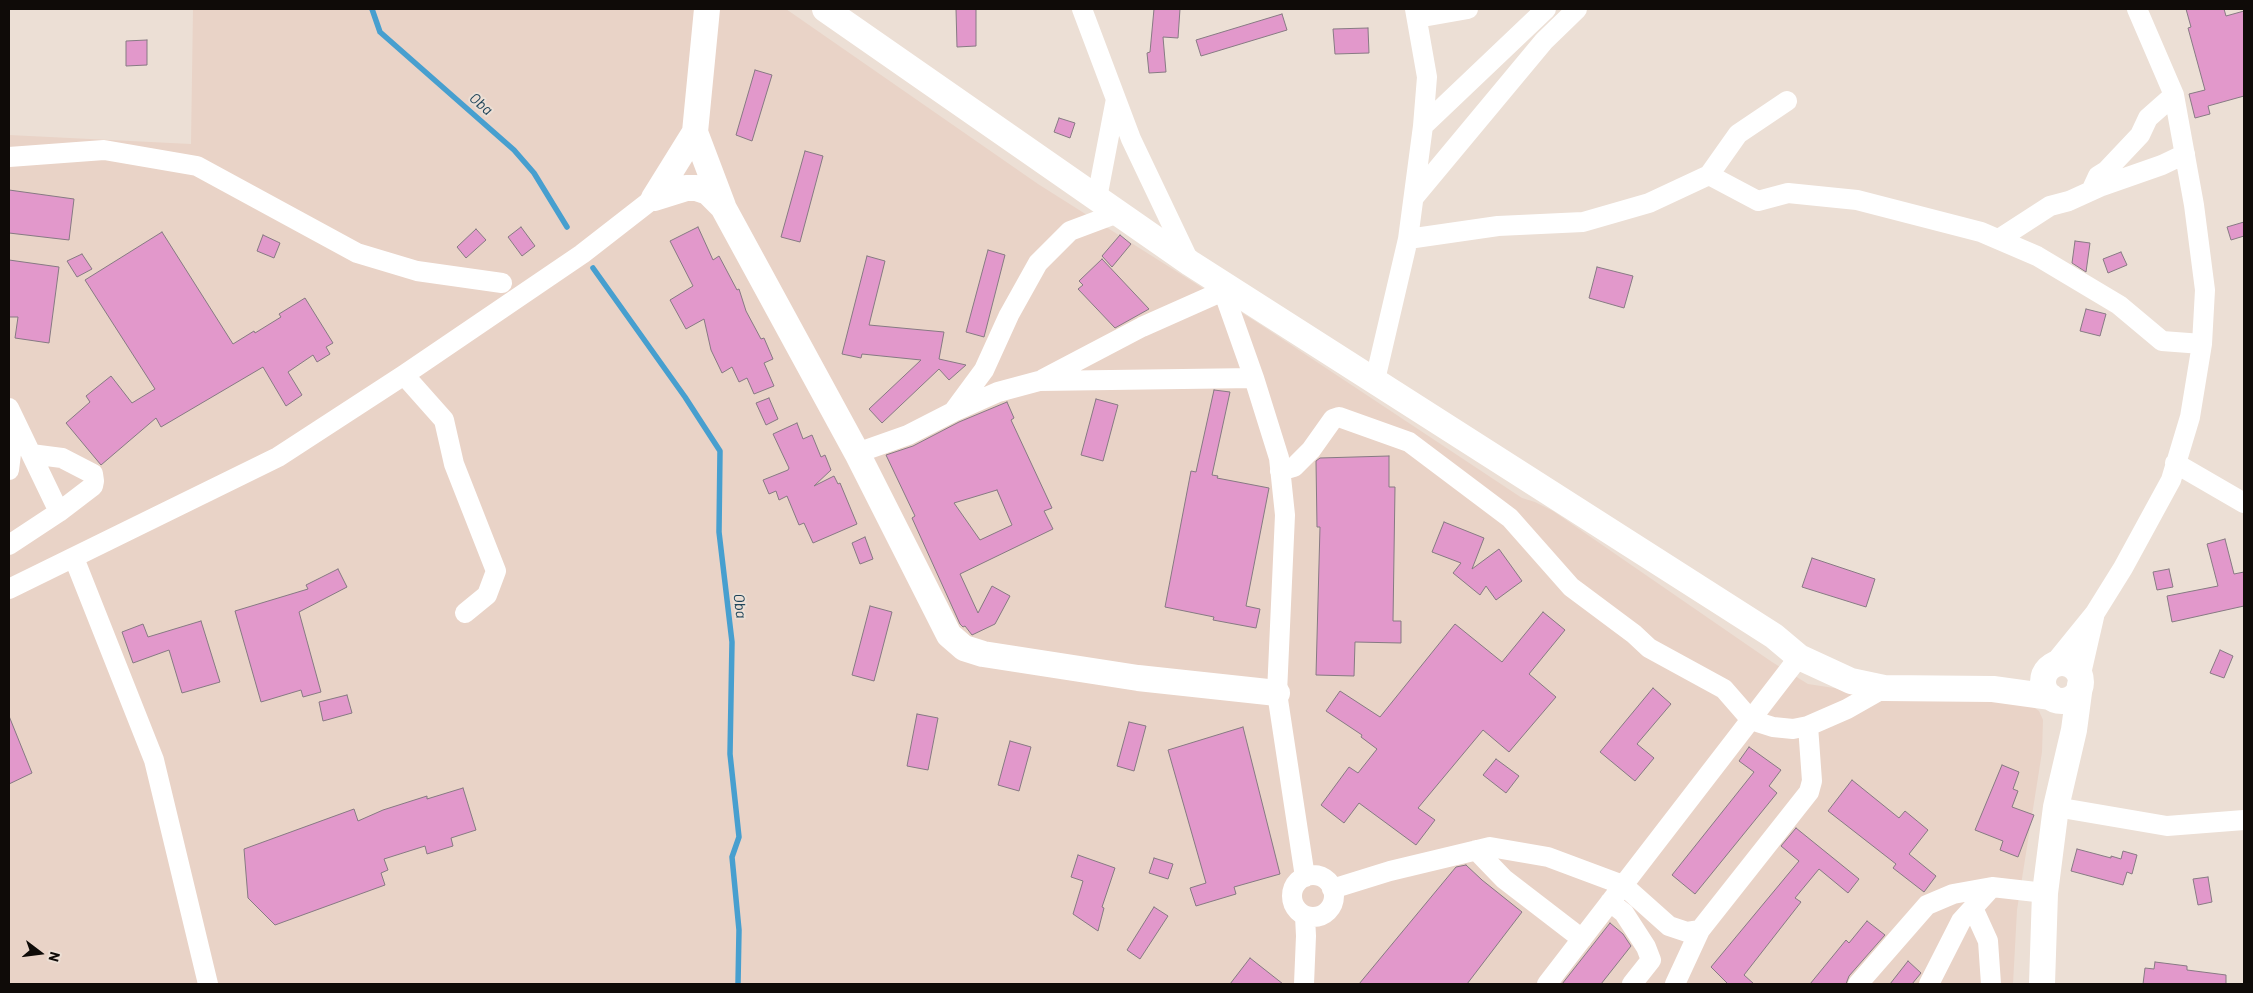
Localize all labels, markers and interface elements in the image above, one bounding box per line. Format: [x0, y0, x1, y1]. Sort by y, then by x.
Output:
water label: Oba [466, 89, 496, 119]
water label: Oba [730, 593, 750, 619]
north arrow [15, 928, 65, 978]
text: N [46, 950, 64, 964]

